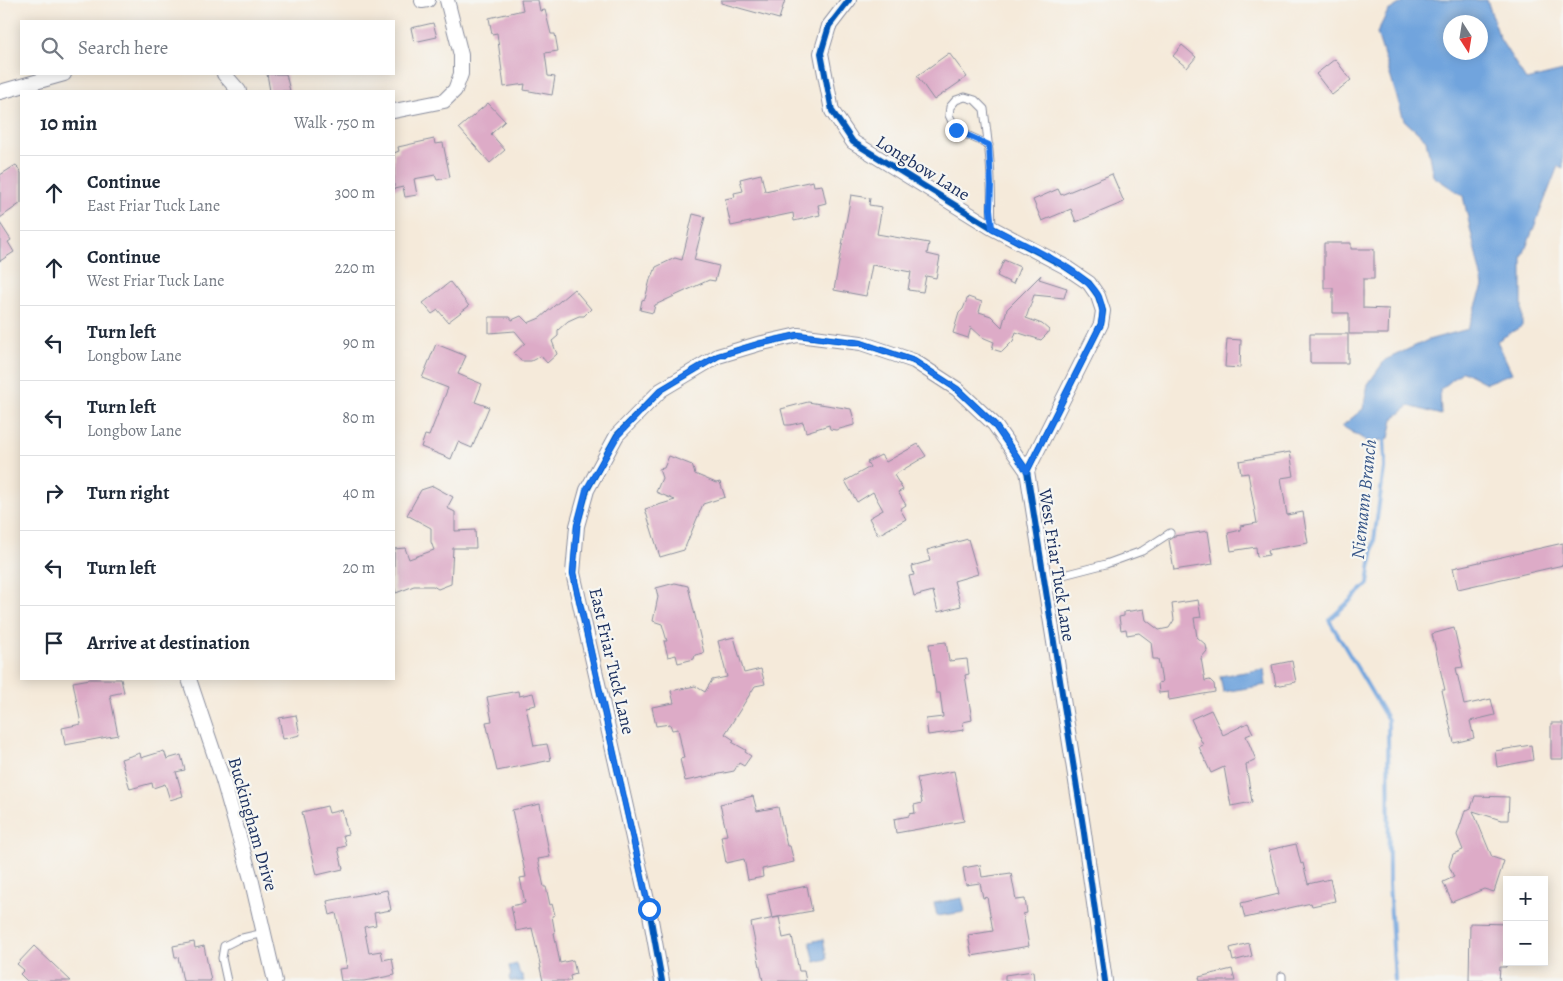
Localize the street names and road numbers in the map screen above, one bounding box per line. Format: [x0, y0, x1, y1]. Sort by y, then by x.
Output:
street label: Longbow Lane [871, 130, 975, 206]
street label: West Friar Tuck Lane [1033, 486, 1081, 643]
street label: East Friar Tuck Lane [583, 585, 641, 737]
street label: Buckingham Drive [222, 754, 284, 894]

